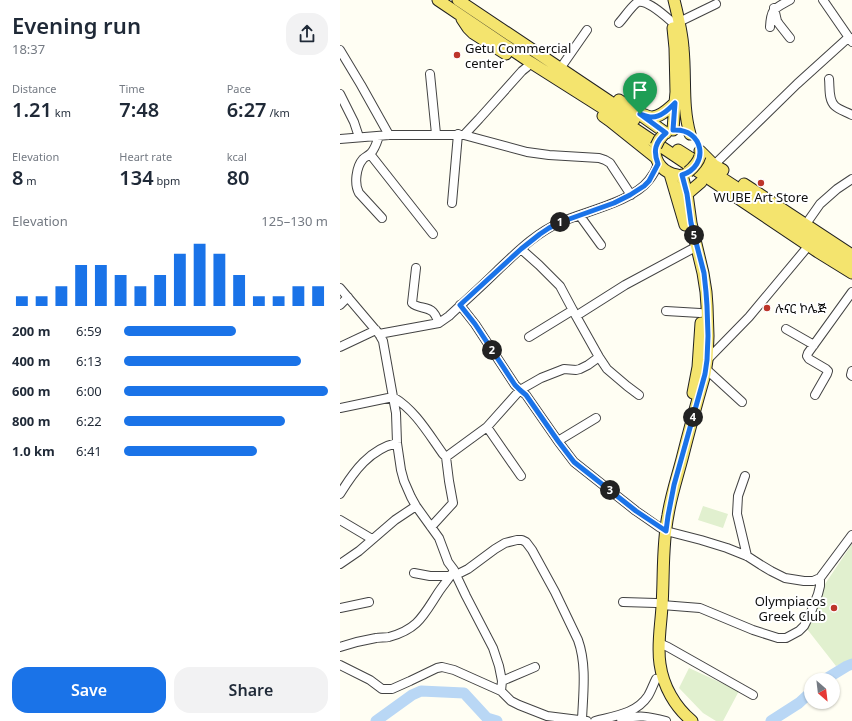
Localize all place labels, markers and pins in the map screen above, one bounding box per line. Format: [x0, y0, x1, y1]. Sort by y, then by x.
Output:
place label: Getu Commercial center [465, 39, 571, 72]
marker: Getu Commercial center [452, 50, 462, 60]
pin [623, 73, 657, 114]
marker: WUBE Art Store [756, 178, 766, 188]
place label: WUBE Art Store [714, 188, 808, 206]
pin: 1 [550, 212, 570, 232]
pin: 5 [684, 225, 704, 245]
place label: ሉናር ኮሌጅ [775, 299, 827, 317]
marker: ሉናር ኮሌጅ [762, 303, 772, 313]
pin: 2 [482, 340, 502, 360]
pin: 4 [683, 407, 703, 427]
pin: 3 [600, 480, 620, 500]
place label: Olympiacos Greek Club [755, 592, 826, 625]
marker: Olympiacos Greek Club [829, 603, 839, 613]

